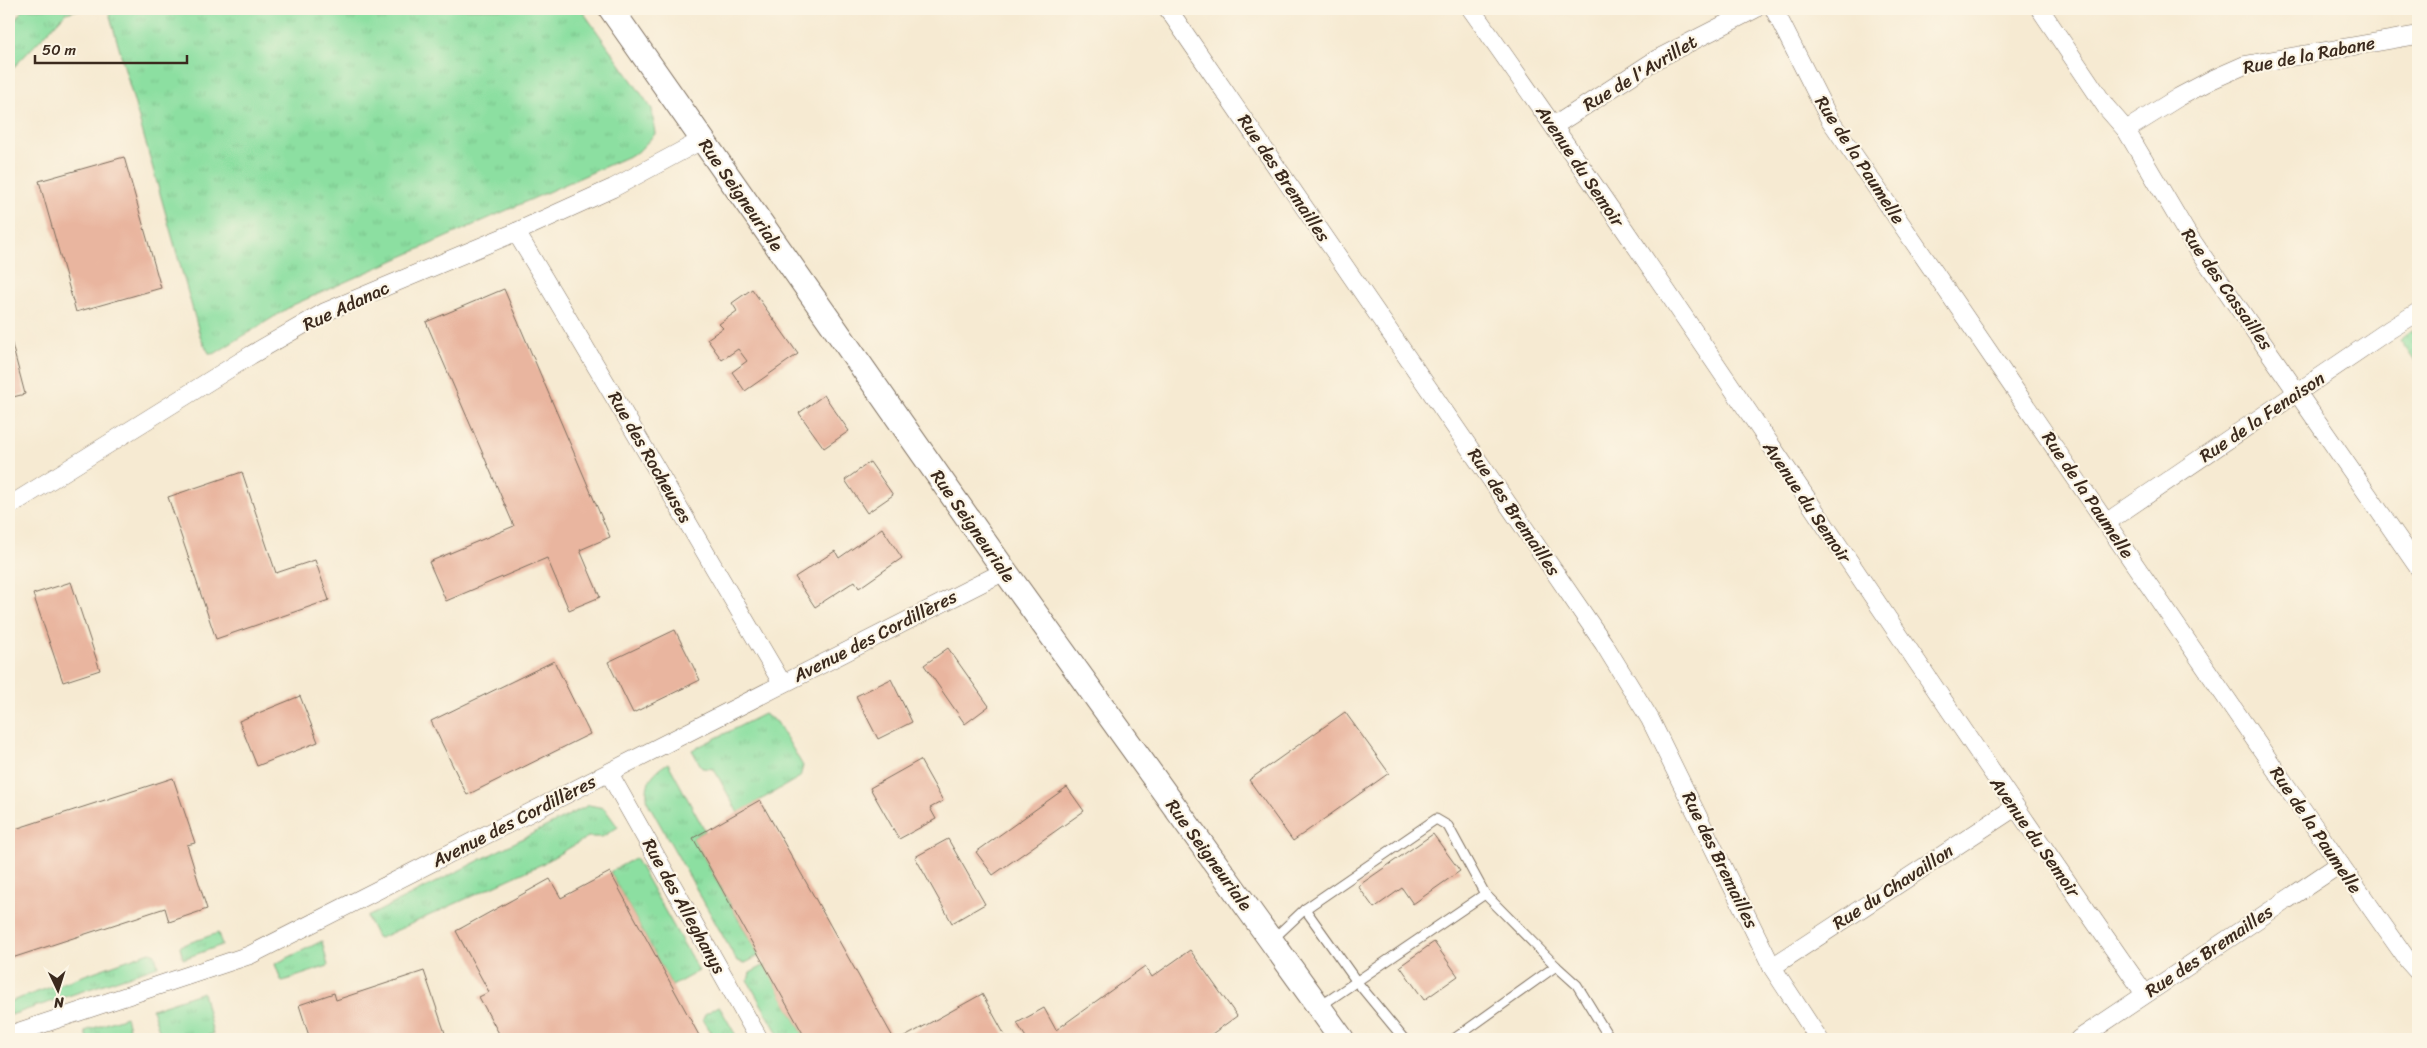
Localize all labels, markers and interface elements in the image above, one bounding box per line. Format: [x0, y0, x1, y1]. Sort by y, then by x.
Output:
street label: Rue de l'Avrillet [1576, 26, 1704, 120]
street label: Rue de la Rabane [2240, 27, 2378, 83]
scale bar [35, 32, 188, 64]
text: 50 m [42, 37, 77, 63]
street label: Rue de la Paumelle [1806, 89, 1914, 231]
street label: Avenue du Semoir [1527, 98, 1634, 235]
street label: Rue des Bremailles [1229, 107, 1339, 249]
street label: Rue Seigneuriale [690, 132, 792, 259]
street label: Rue des Cassailles [2173, 221, 2282, 357]
street label: Rue Adanac [297, 272, 395, 340]
street label: Rue de la Fenaison [2192, 363, 2332, 471]
street label: Rue des Rocheuses [599, 385, 701, 530]
street label: Rue de la Paumelle [2033, 425, 2143, 565]
street label: Avenue du Semoir [1754, 434, 1861, 571]
street label: Rue des Bremailles [1459, 441, 1569, 583]
street label: Rue Seigneuriale [922, 463, 1024, 590]
street label: Avenue des Cordillères [786, 580, 963, 692]
street label: Rue de la Paumelle [2261, 760, 2371, 900]
street label: Avenue des Cordillères [425, 765, 602, 877]
street label: Avenue du Semoir [1981, 769, 2090, 905]
street label: Rue des Bremailles [1673, 786, 1767, 935]
street label: Rue Seigneuriale [1157, 792, 1261, 918]
street label: Rue des Alleghanys [633, 832, 735, 980]
street label: Rue du Chavaillon [1826, 835, 1960, 938]
street label: Rue des Bremailles [2138, 896, 2280, 1006]
north arrow [32, 966, 82, 1016]
text: N [53, 990, 66, 1015]

